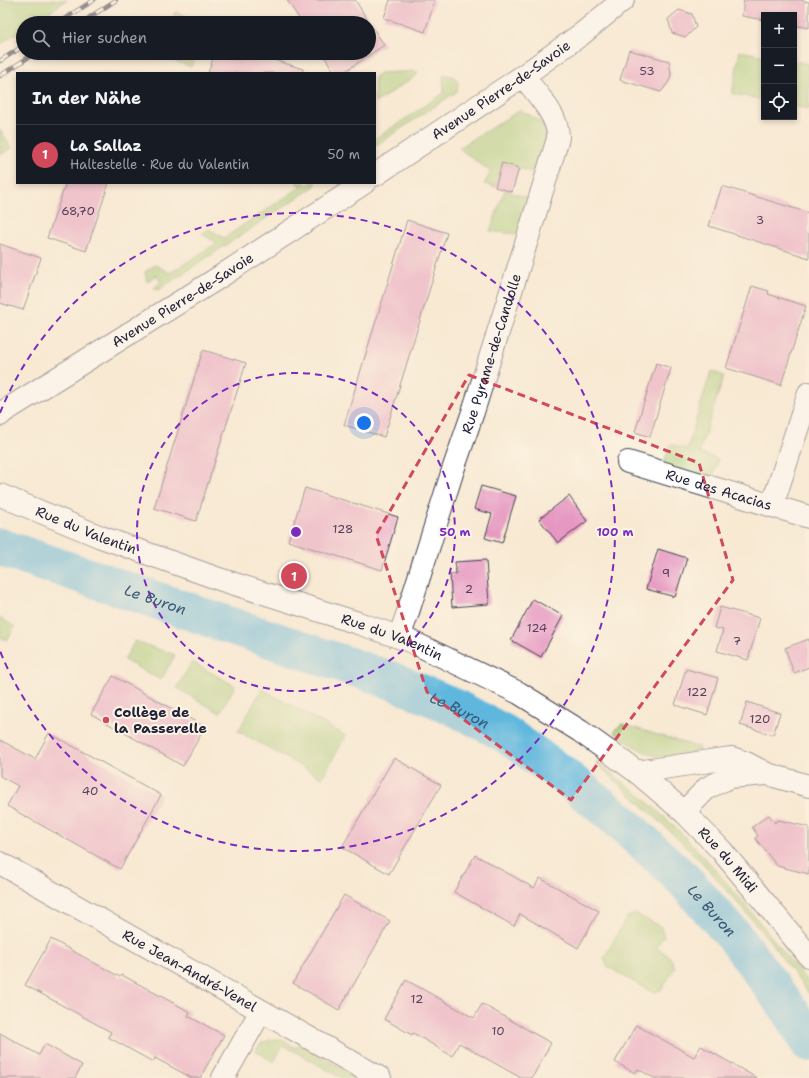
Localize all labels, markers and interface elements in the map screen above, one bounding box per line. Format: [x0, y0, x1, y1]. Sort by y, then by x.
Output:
map controls [761, 12, 797, 120]
button: + [761, 12, 797, 48]
search box [16, 16, 376, 60]
icon: search [30, 27, 52, 49]
text: Hier suchen [62, 28, 147, 48]
street label: Avenue Pierre-de-Savoie [428, 36, 574, 144]
button: − [761, 48, 797, 84]
house number: 53 [639, 63, 655, 79]
button: locate [761, 84, 797, 120]
text: In der Nähe [32, 87, 141, 109]
text: La Sallaz [70, 136, 142, 156]
text: 1 [42, 146, 48, 163]
text: 50 m [327, 146, 360, 163]
text: Haltestelle · Rue du Valentin [70, 156, 249, 173]
house number: 68,70 [61, 203, 95, 219]
house number: 3 [756, 212, 764, 228]
street label: Avenue Pierre-de-Savoie [108, 248, 257, 351]
street label: Rue Pyrame-de-Candolle [457, 271, 525, 436]
your location [354, 413, 374, 433]
street label: Rue des Acacias [664, 465, 774, 514]
street label: Rue du Valentin [33, 502, 139, 558]
house number: 128 [333, 521, 353, 537]
text: 50 m [440, 524, 471, 540]
text: 100 m [597, 524, 634, 540]
centre of rings [289, 525, 303, 539]
pin: 1 [281, 561, 307, 591]
house number: 9 [662, 565, 670, 581]
water label: Le Buron [122, 580, 189, 620]
house number: 2 [465, 581, 473, 597]
street label: Rue du Valentin [339, 609, 446, 664]
house number: 124 [527, 620, 547, 636]
house number: 7 [733, 633, 741, 649]
house number: 122 [687, 684, 707, 700]
water label: Le Buron [427, 688, 493, 734]
place label: Collège de la Passerelle [114, 703, 207, 737]
house number: 120 [750, 711, 770, 727]
marker: Collège de la Passerelle [101, 715, 111, 725]
house number: 40 [82, 783, 98, 799]
street label: Rue du Midi [694, 823, 762, 896]
water label: Le Buron [683, 880, 740, 941]
street label: Rue Jean-André-Venel [119, 925, 261, 1016]
house number: 12 [411, 991, 423, 1007]
house number: 10 [491, 1023, 505, 1039]

